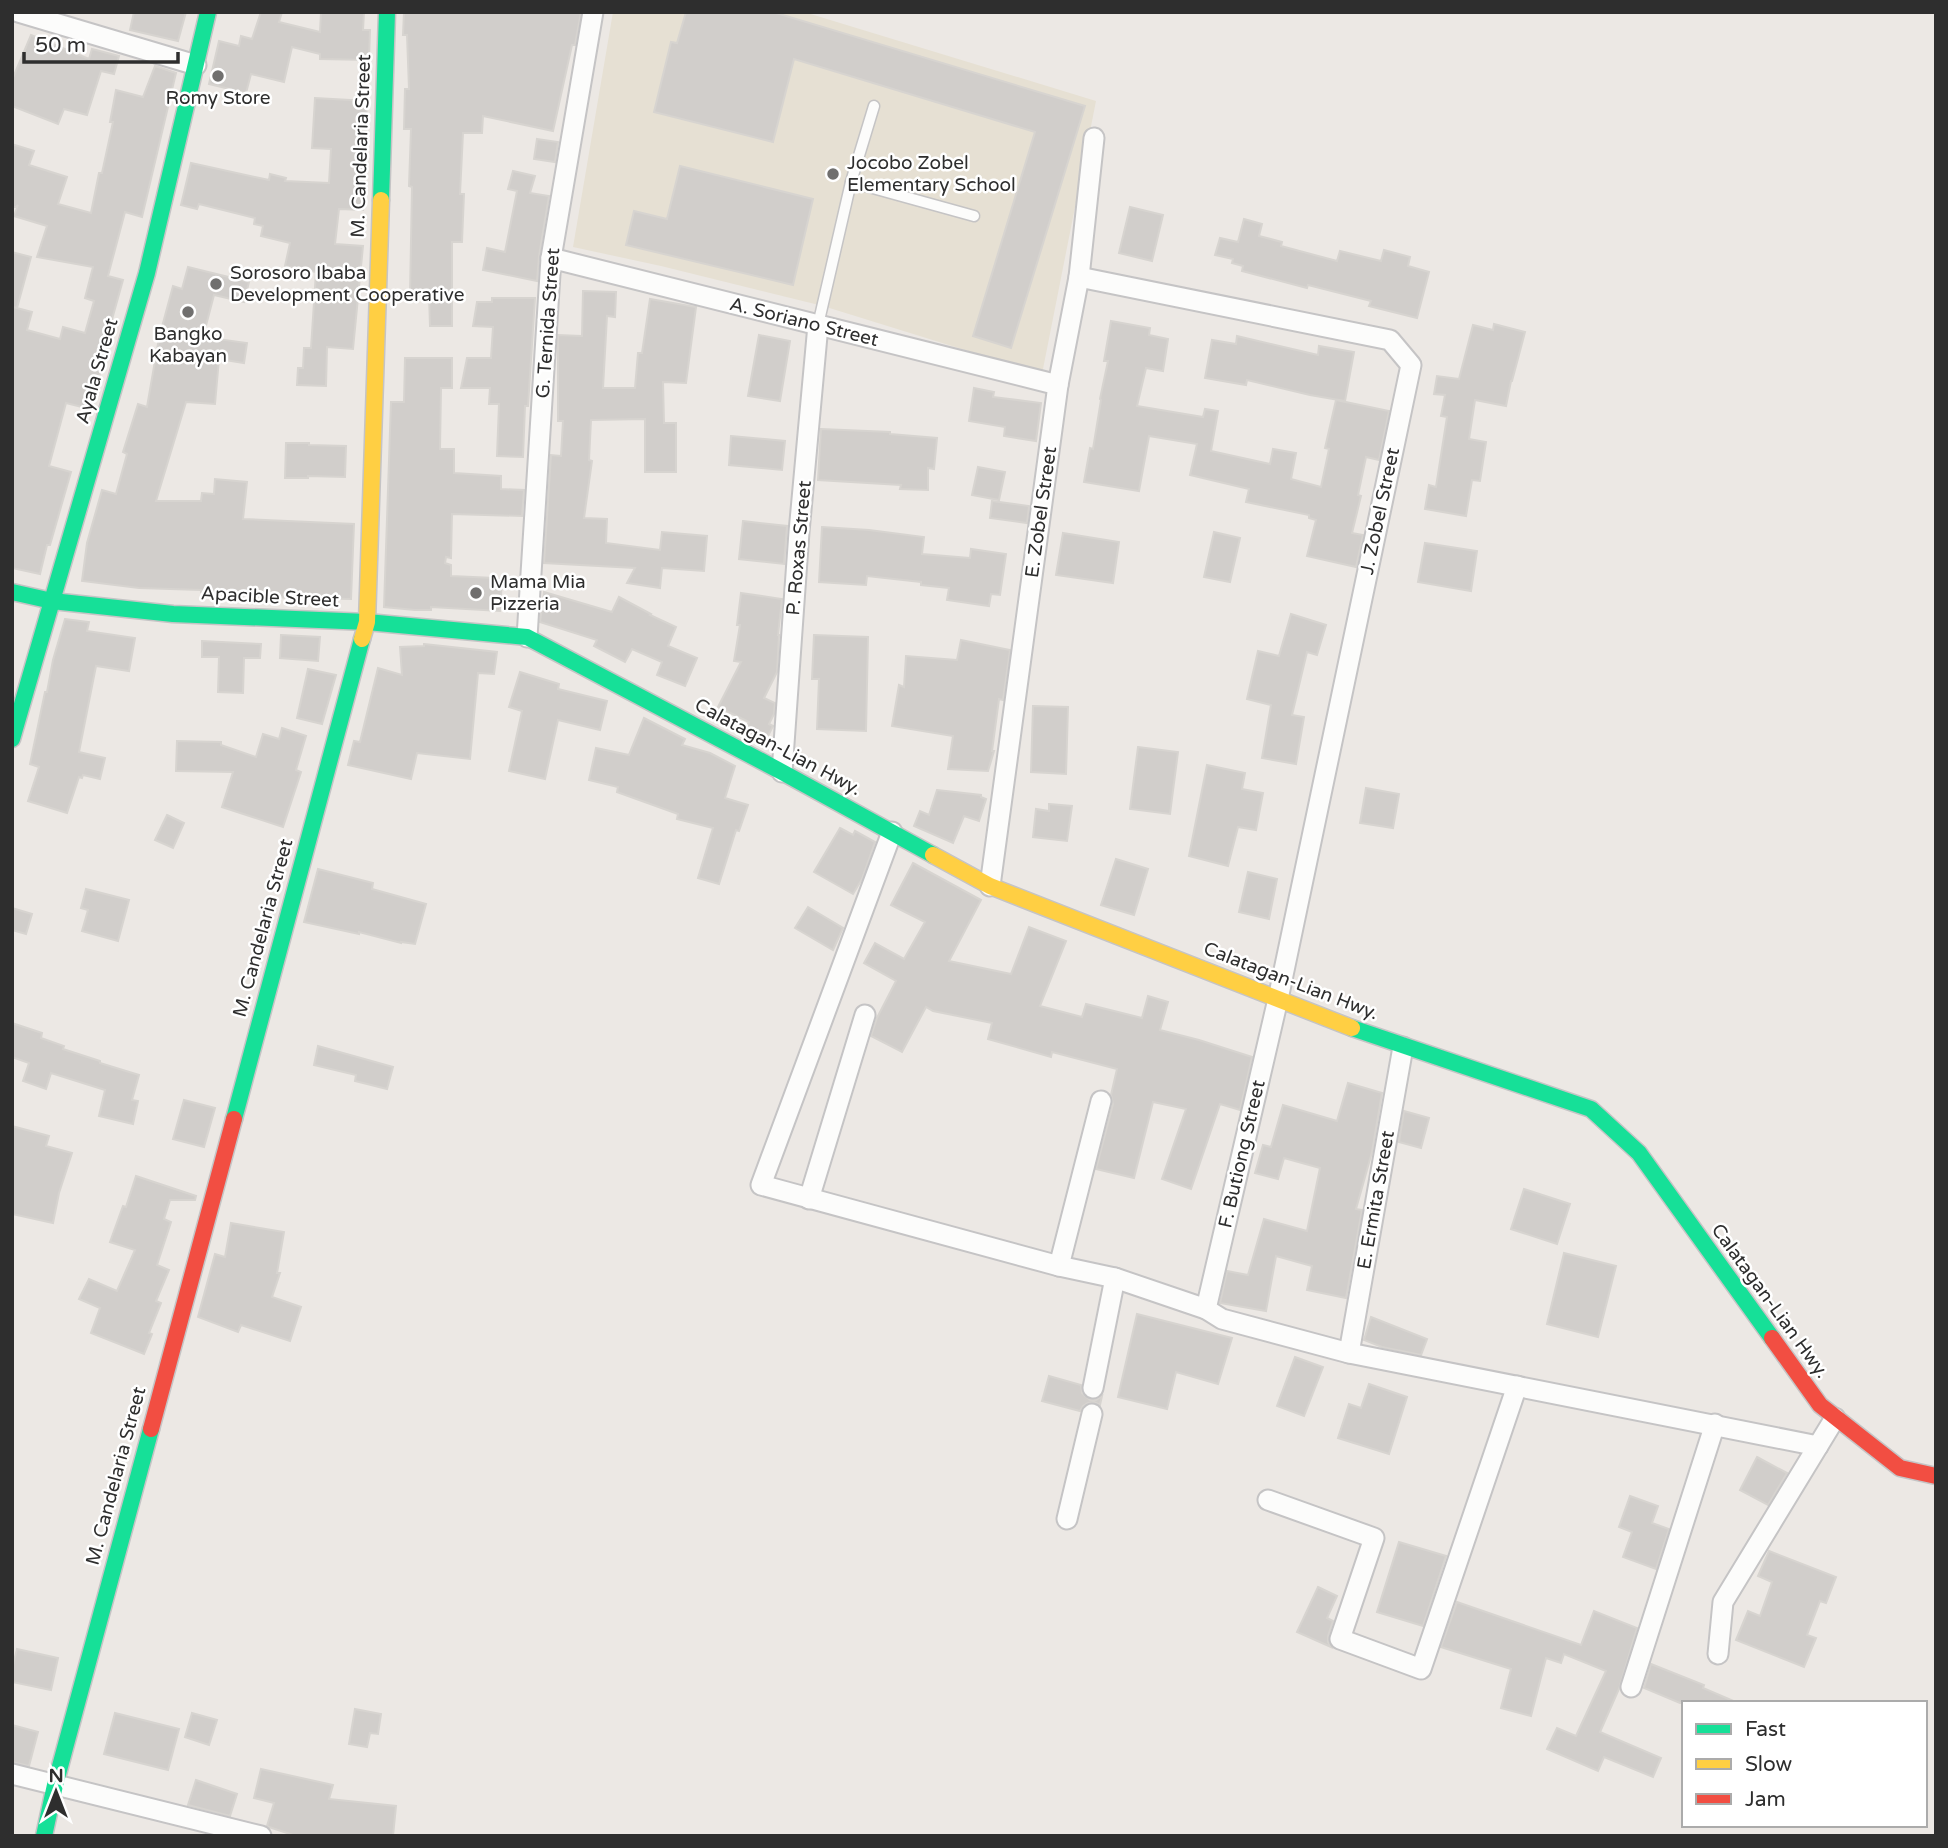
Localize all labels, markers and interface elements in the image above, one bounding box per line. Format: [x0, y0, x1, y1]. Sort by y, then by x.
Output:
scale bar [24, 21, 178, 65]
text: 50 m [35, 33, 86, 58]
street label: M. Candelaria Street [347, 54, 375, 238]
marker: Romy Store [210, 68, 226, 84]
place label: Romy Store [165, 87, 271, 109]
place label: Jocobo Zobel Elementary School [847, 152, 1016, 196]
marker: Jocobo Zobel Elementary School [825, 166, 841, 182]
street label: G. Ternida Street [532, 247, 564, 399]
place label: Sorosoro Ibaba Development Cooperative [230, 262, 464, 306]
marker: Sorosoro Ibaba Development Cooperative [208, 276, 224, 292]
street label: A. Soriano Street [727, 293, 881, 351]
marker: Bangko Kabayan [180, 304, 196, 320]
street label: Ayala Street [71, 316, 123, 426]
place label: Bangko Kabayan [149, 323, 227, 367]
street label: E. Zobel Street [1021, 445, 1061, 579]
street label: J. Zobel Street [1356, 446, 1404, 576]
street label: P. Roxas Street [782, 480, 816, 616]
place label: Mama Mia Pizzeria [490, 571, 586, 615]
street label: Apacible Street [200, 582, 340, 612]
marker: Mama Mia Pizzeria [468, 585, 484, 601]
street label: Calatagan-Lian Hwy. [691, 694, 865, 800]
street label: M. Candelaria Street [229, 836, 297, 1020]
street label: Calatagan-Lian Hwy. [1200, 937, 1382, 1025]
street label: F. Butiong Street [1214, 1078, 1270, 1230]
street label: E. Ermita Street [1353, 1129, 1399, 1271]
street label: Calatagan-Lian Hwy. [1707, 1220, 1833, 1382]
street label: M. Candelaria Street [82, 1384, 150, 1568]
legend [1682, 1701, 1927, 1827]
text: Fast [1745, 1717, 1786, 1742]
text: Slow [1745, 1752, 1793, 1777]
north arrow [21, 1757, 91, 1827]
text: N [48, 1765, 64, 1787]
text: Jam [1745, 1787, 1786, 1812]

